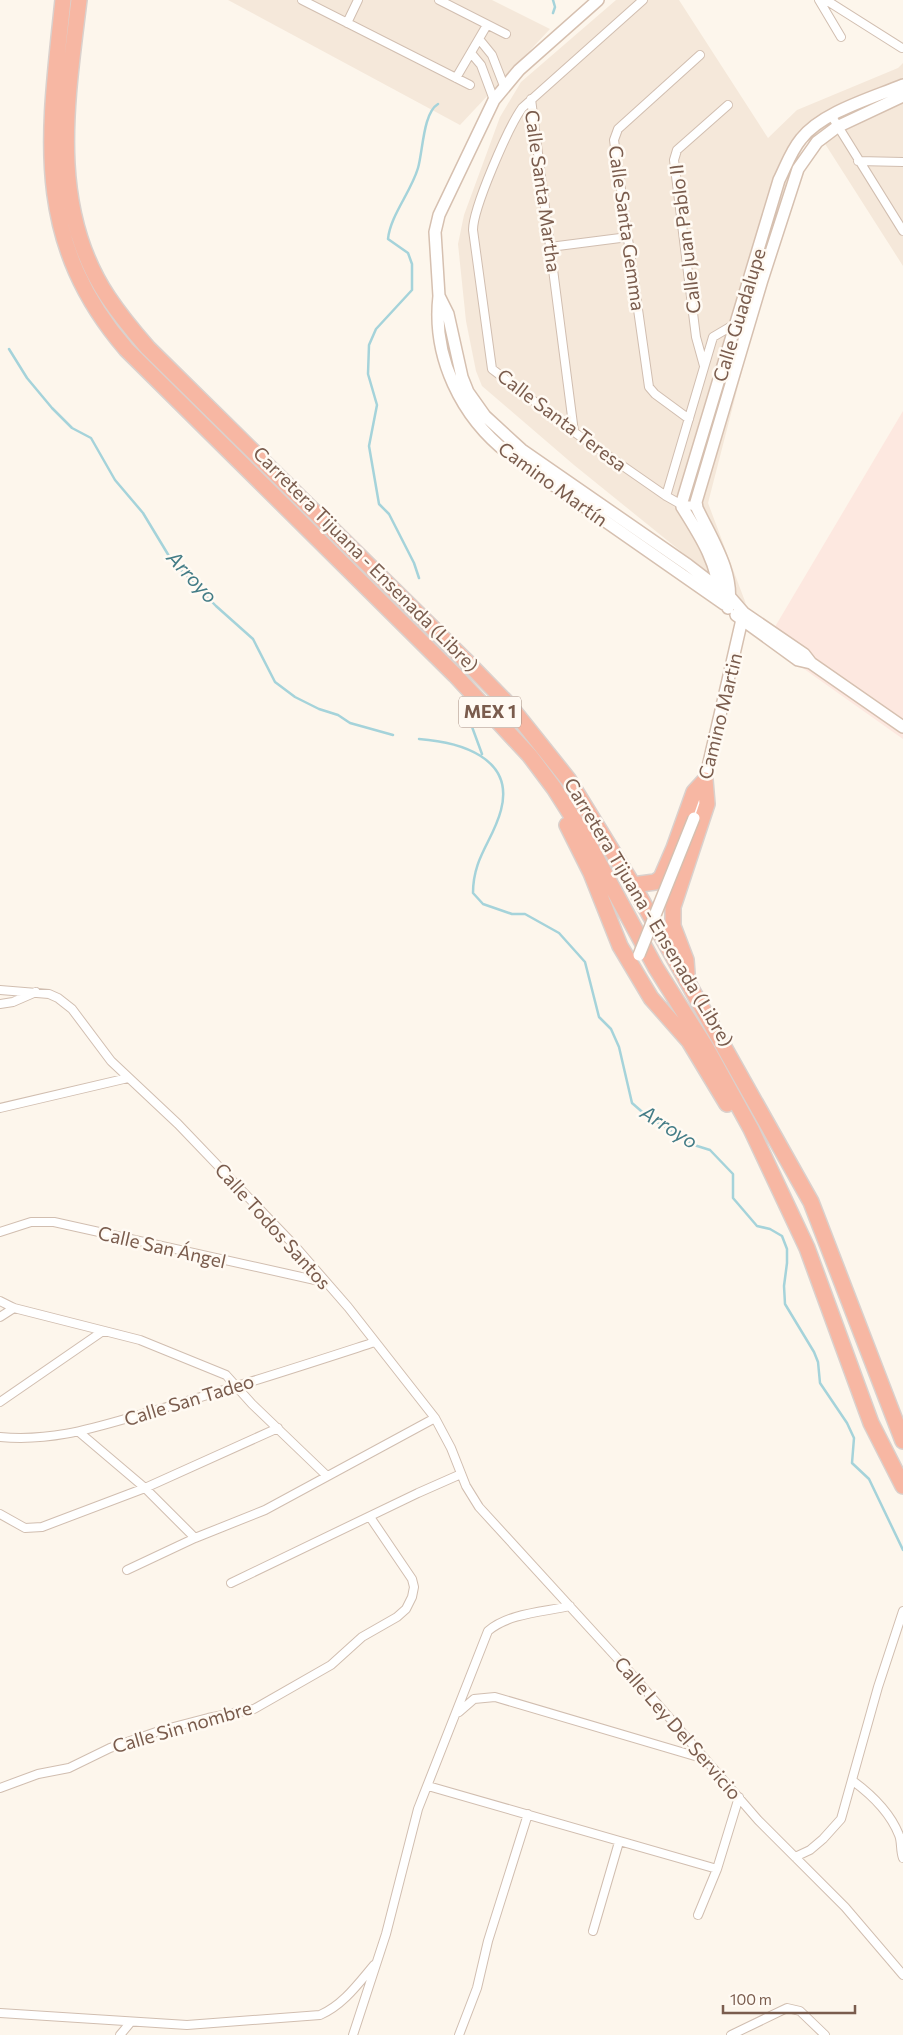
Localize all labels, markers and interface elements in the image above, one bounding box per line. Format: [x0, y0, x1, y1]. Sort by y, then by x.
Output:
street label: Calle Santa Martha [521, 108, 566, 274]
street label: Calle Santa Gemma [605, 144, 650, 312]
street label: Calle Juan Pablo II [664, 163, 705, 315]
street label: Calle Guadalupe [707, 245, 770, 384]
street label: Calle Santa Teresa [493, 363, 632, 476]
street label: Camino Martín [494, 436, 612, 531]
street label: Carretera Tijuana - Ensenada (Libre) [249, 441, 484, 676]
water label: Arroyo [162, 544, 223, 608]
street label: Camino Martin [693, 650, 746, 781]
road number: MEX 1 [459, 696, 521, 728]
street label: Carretera Tijuana - Ensenada (Libre) [560, 773, 739, 1050]
water label: Arroyo [636, 1099, 703, 1153]
street label: Calle Todos Santos [211, 1158, 336, 1294]
street label: Calle San Ángel [96, 1221, 228, 1272]
street label: Calle San Tadeo [121, 1369, 257, 1430]
street label: Calle Ley Del Servicio [610, 1651, 747, 1804]
street label: Calle Sin nombre [109, 1696, 254, 1757]
scale bar [723, 1982, 856, 2014]
text: 100 m [730, 1990, 772, 2008]

